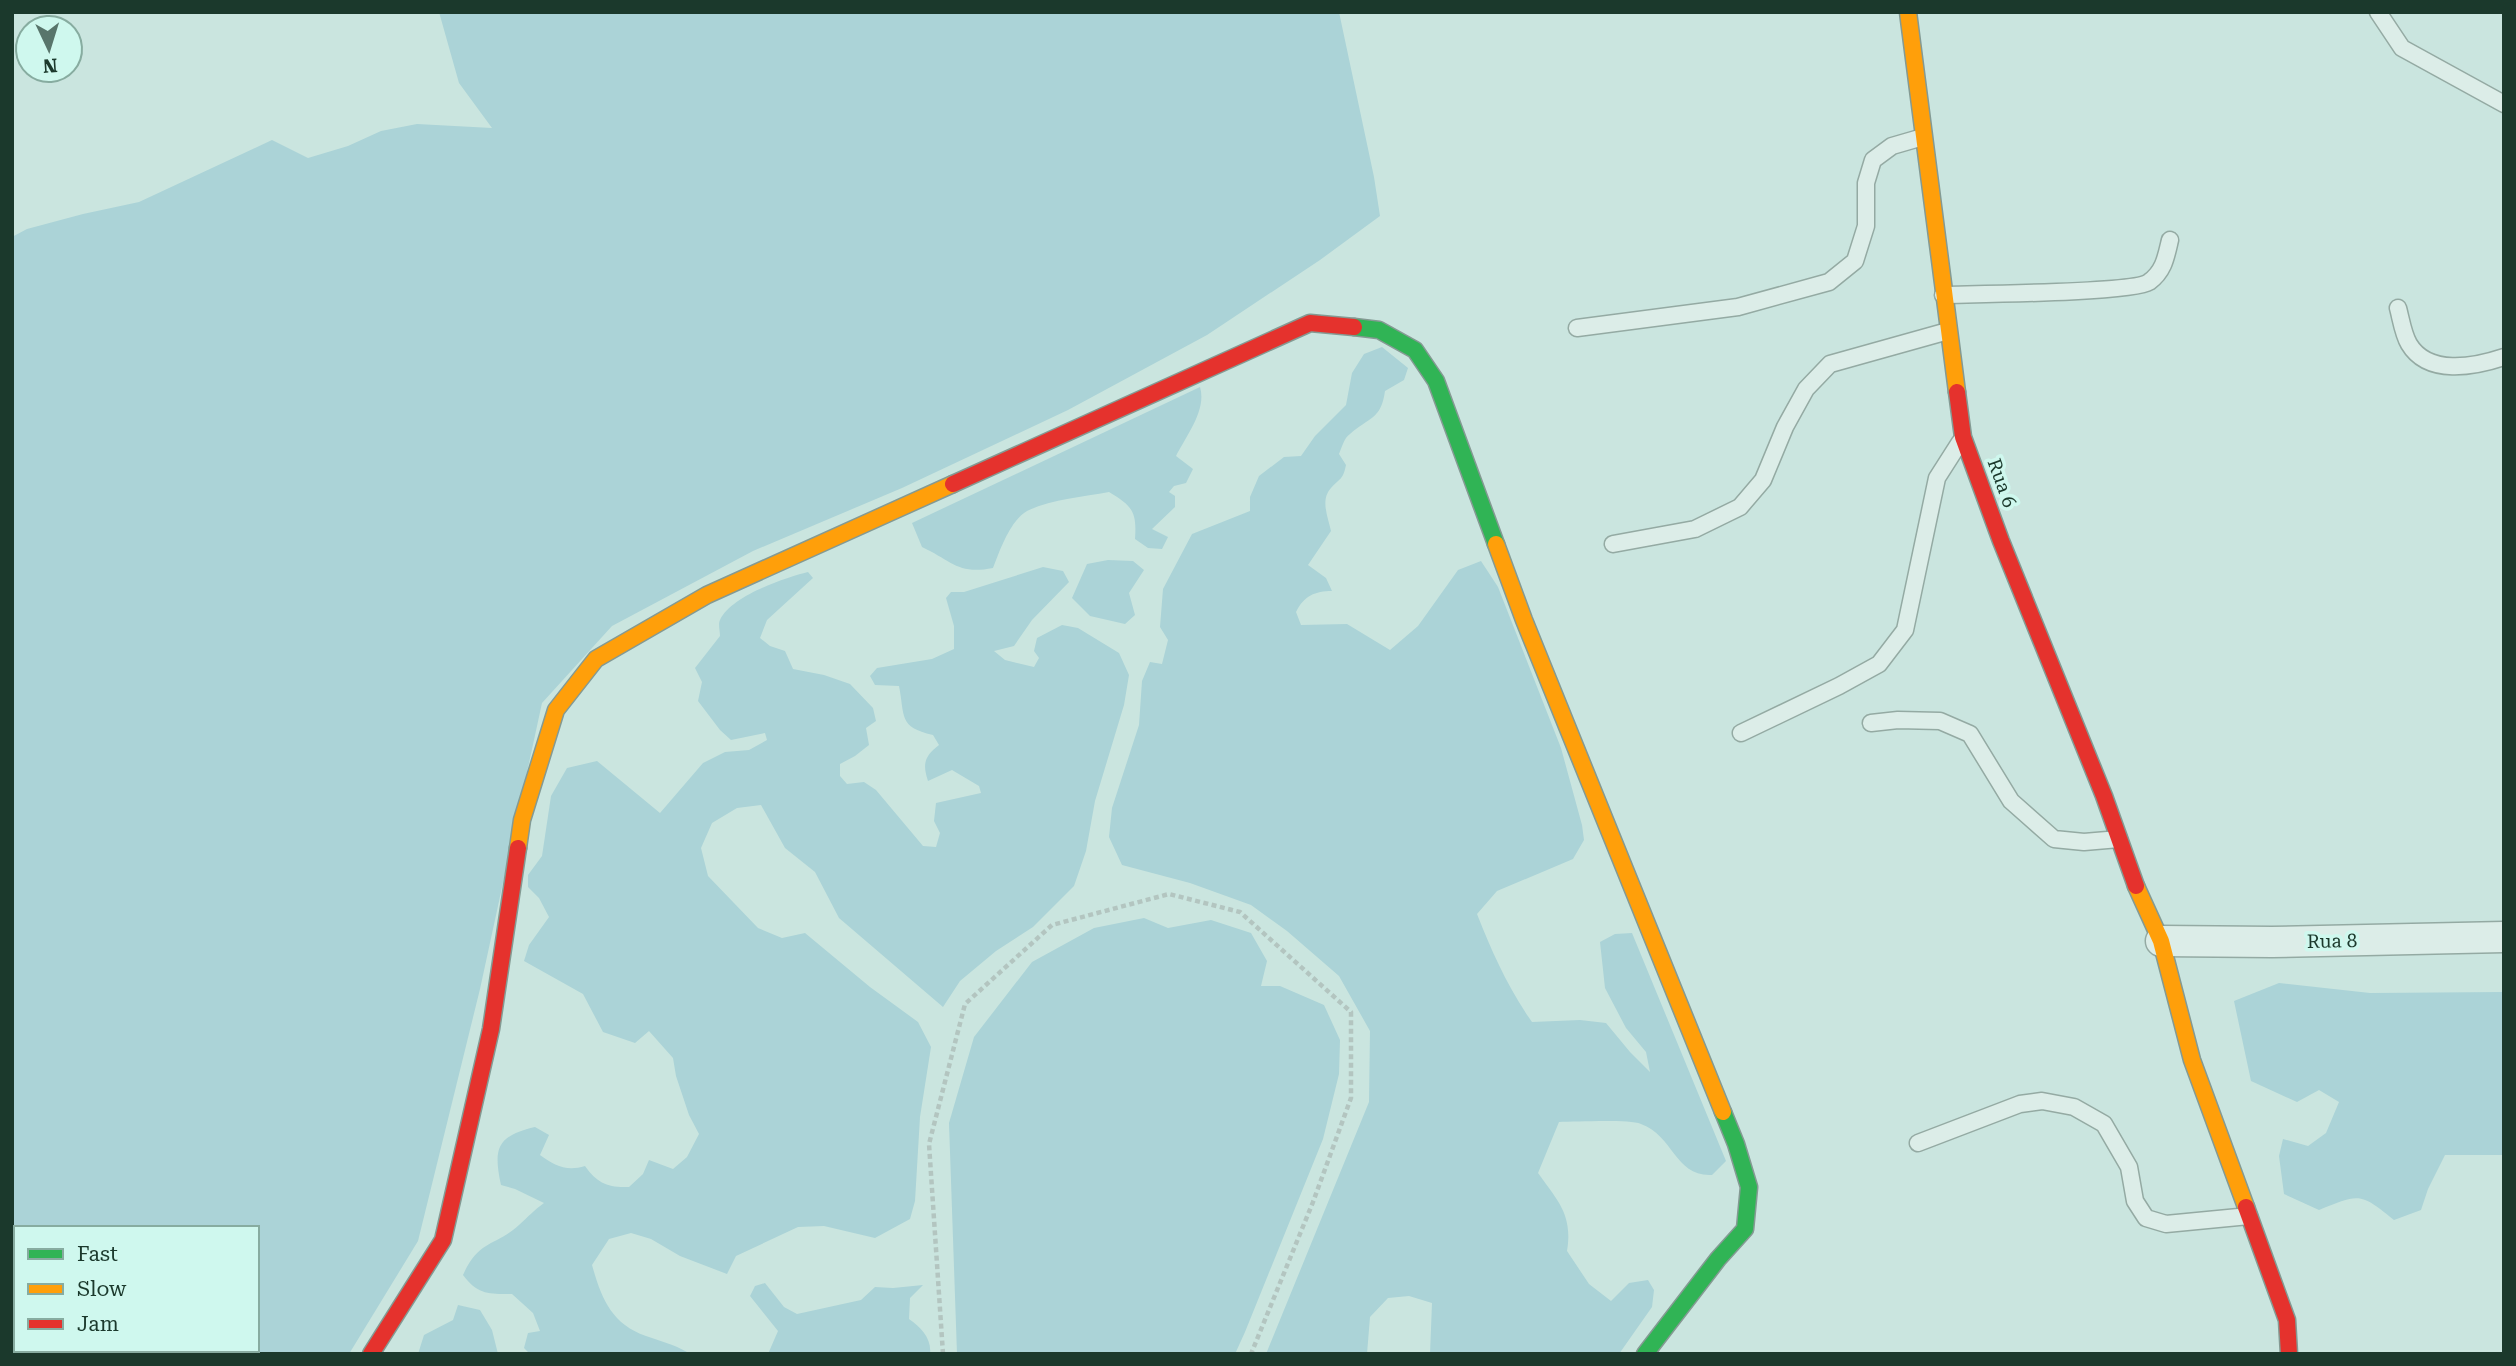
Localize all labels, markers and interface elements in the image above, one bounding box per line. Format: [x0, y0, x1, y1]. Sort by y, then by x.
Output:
north arrow [14, 14, 84, 84]
text: N [42, 53, 58, 77]
street label: Rua 6 [1983, 455, 2021, 511]
street label: Rua 8 [2307, 929, 2357, 953]
legend [14, 1226, 259, 1352]
text: Fast [77, 1242, 118, 1266]
text: Slow [77, 1277, 127, 1301]
text: Jam [77, 1312, 119, 1336]

